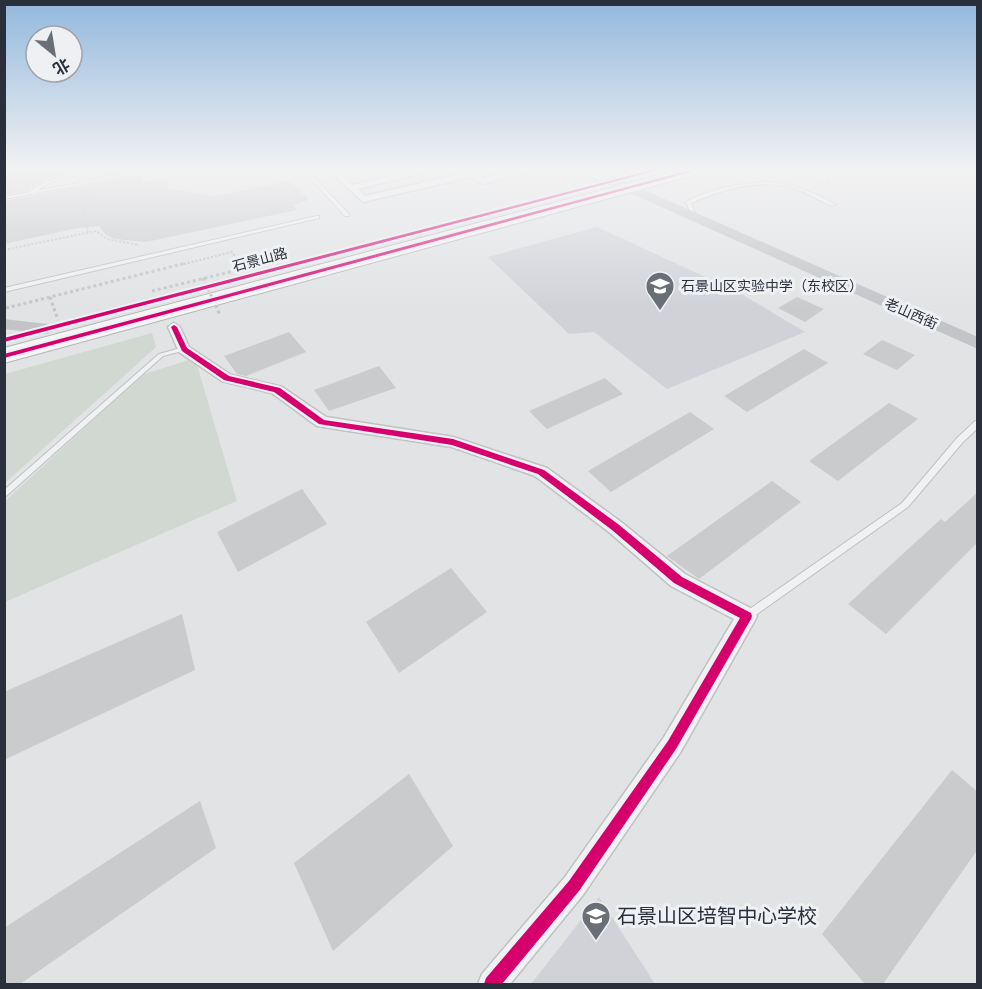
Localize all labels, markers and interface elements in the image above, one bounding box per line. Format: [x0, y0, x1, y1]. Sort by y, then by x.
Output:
north arrow [24, 24, 84, 84]
text: 北 [50, 54, 73, 79]
street label: 石景山路 [231, 245, 289, 275]
school or university icon: 石景山区实验中学（东校区） [644, 270, 676, 312]
place label: 石景山区实验中学（东校区） [681, 278, 863, 295]
street label: 老山西街 [882, 295, 940, 333]
school or university icon: 石景山区培智中心学校 [580, 900, 612, 942]
place label: 石景山区培智中心学校 [617, 904, 817, 928]

